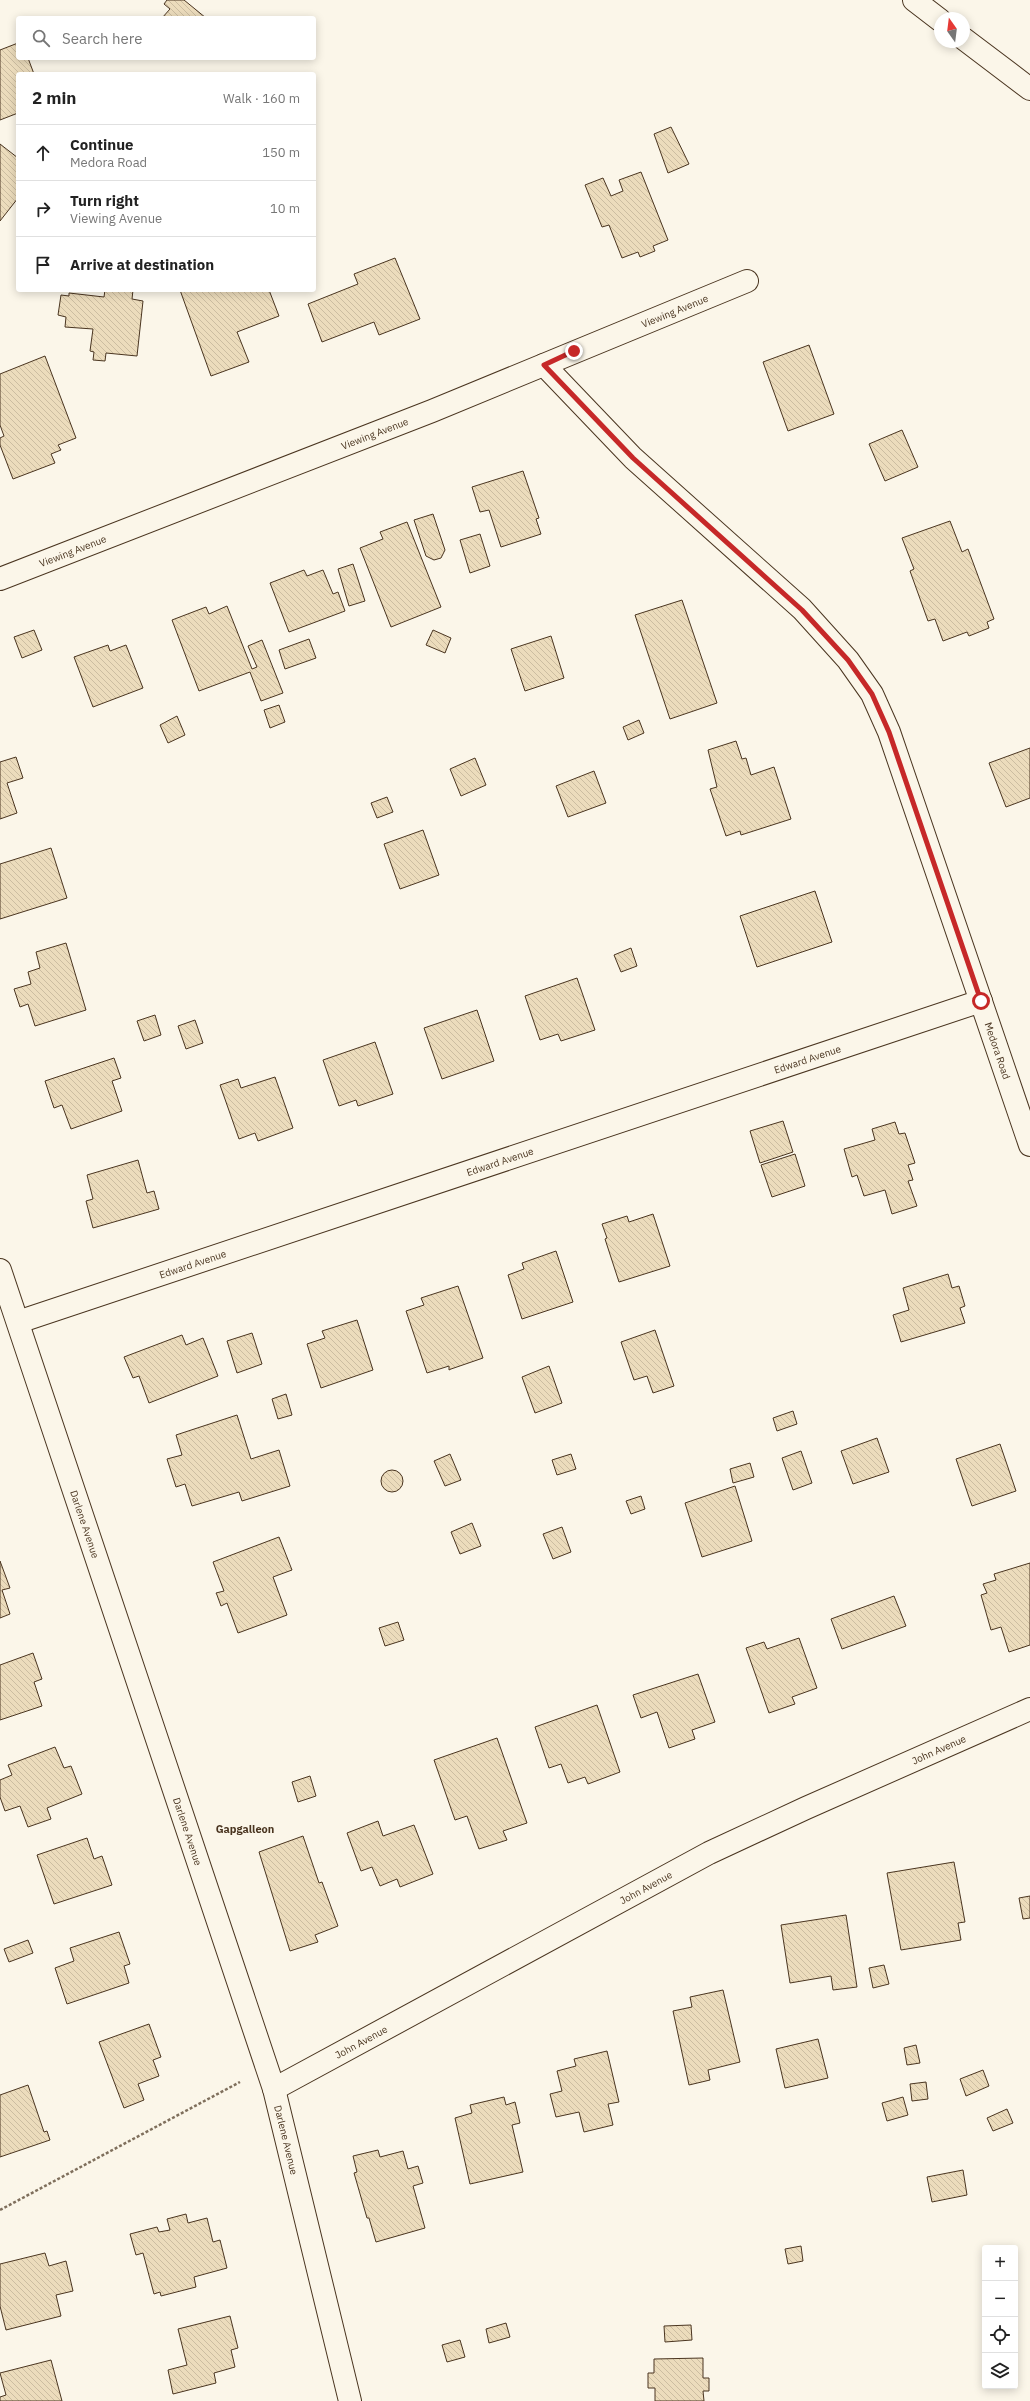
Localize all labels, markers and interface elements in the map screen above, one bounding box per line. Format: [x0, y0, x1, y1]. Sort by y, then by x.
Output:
north arrow [934, 12, 970, 48]
search box [16, 16, 316, 60]
icon: search [30, 27, 52, 49]
text: Search here [62, 29, 142, 48]
text: 2 min [32, 87, 76, 109]
text: Walk · 160 m [223, 90, 300, 107]
text: Continue [70, 135, 134, 154]
icon: ahead [32, 142, 54, 164]
text: 150 m [262, 144, 300, 161]
text: Medora Road [70, 154, 147, 171]
text: Turn right [70, 191, 139, 210]
icon: right [32, 198, 54, 220]
text: 10 m [270, 200, 300, 217]
text: Viewing Avenue [70, 210, 162, 227]
icon: arrive [32, 254, 54, 276]
text: Arrive at destination [70, 255, 214, 274]
street label: Viewing Avenue [639, 291, 710, 330]
route end [565, 342, 583, 360]
street label: Viewing Avenue [339, 414, 411, 452]
street label: Viewing Avenue [37, 532, 109, 570]
route start [972, 992, 990, 1010]
street label: Medora Road [982, 1020, 1014, 1081]
street label: Edward Avenue [772, 1042, 843, 1076]
street label: Edward Avenue [465, 1144, 536, 1179]
street label: Edward Avenue [157, 1246, 228, 1281]
street label: Darlene Avenue [68, 1488, 103, 1560]
street label: John Avenue [910, 1731, 968, 1767]
street label: Darlene Avenue [170, 1796, 205, 1868]
district label: Gapgalleon [216, 1822, 274, 1836]
street label: John Avenue [617, 1868, 675, 1907]
street label: John Avenue [332, 2022, 390, 2061]
street label: Darlene Avenue [272, 2104, 301, 2176]
map controls [982, 2245, 1018, 2389]
button: + [982, 2245, 1018, 2281]
button: − [982, 2281, 1018, 2317]
button: locate [982, 2317, 1018, 2353]
button: layers [982, 2353, 1018, 2389]

